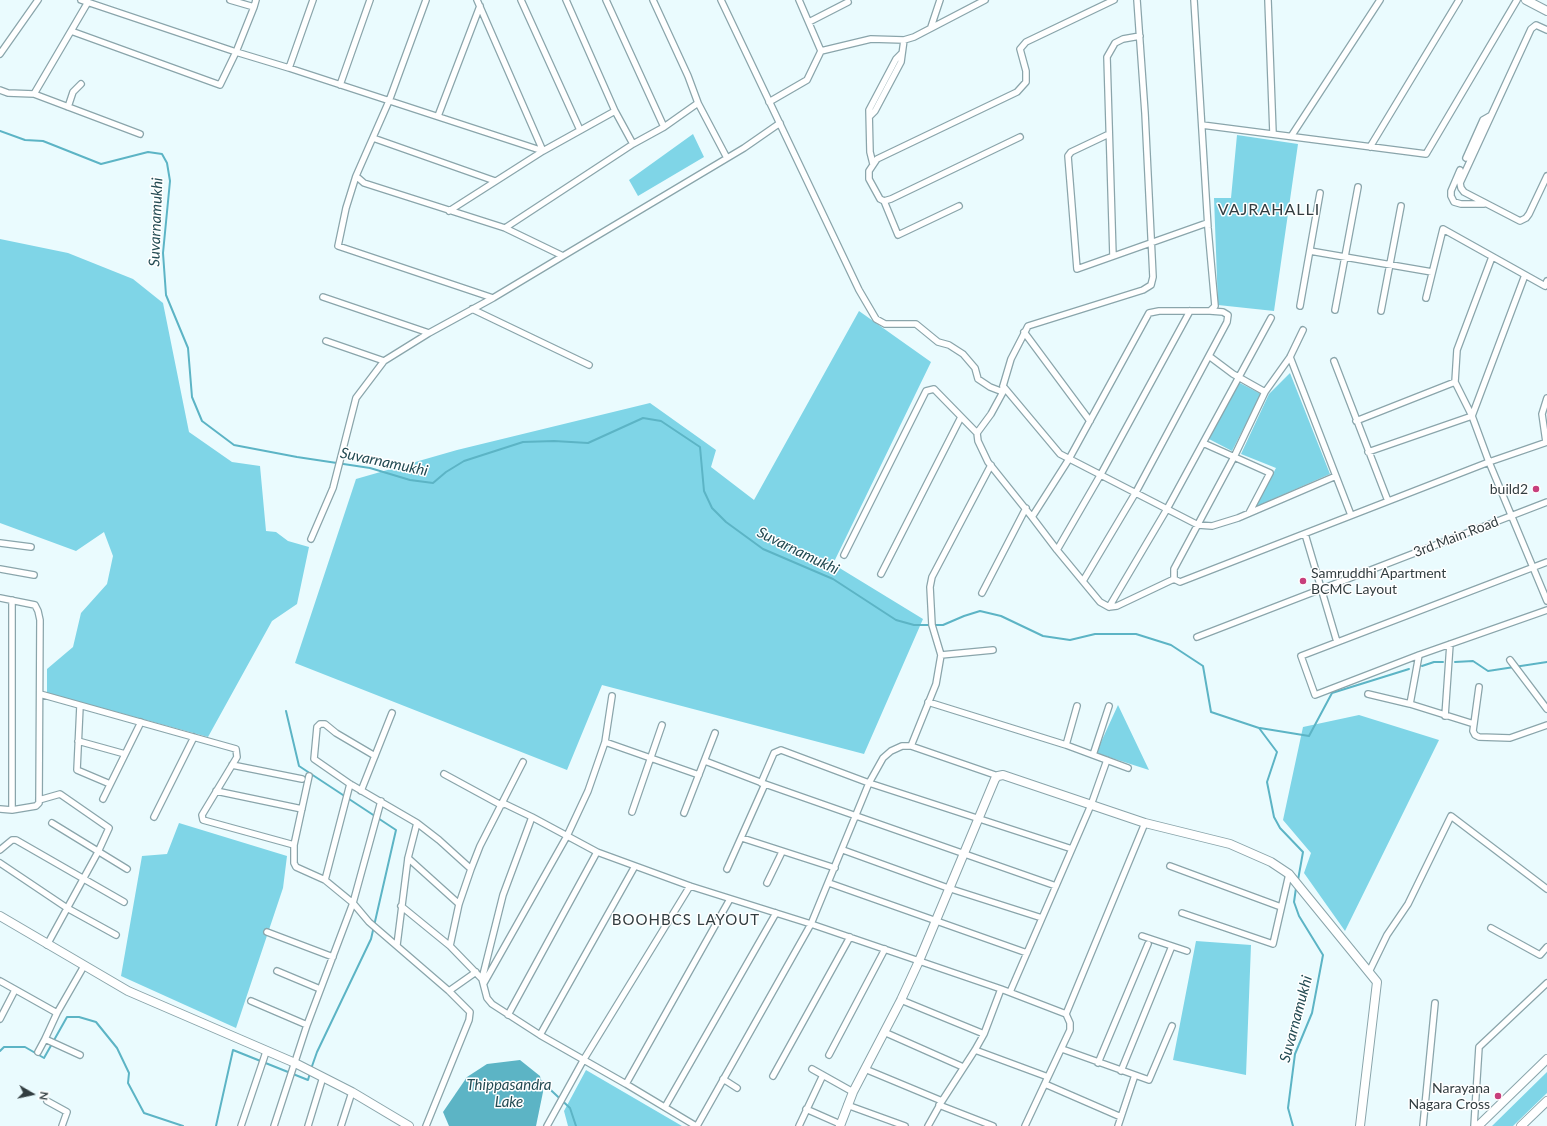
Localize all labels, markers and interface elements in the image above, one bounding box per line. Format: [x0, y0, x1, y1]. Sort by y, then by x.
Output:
water label: Suvarnamukhi [145, 177, 167, 267]
district label: VAJRAHALLI [1218, 200, 1320, 220]
water label: Suvarnamukhi [339, 444, 429, 480]
place label: build2 [1490, 481, 1528, 497]
marker: build2 [1531, 484, 1541, 494]
street label: 3rd Main Road [1411, 513, 1501, 561]
water label: Suvarnamukhi [754, 523, 842, 579]
place label: Samruddhi Apartment BCMC Layout [1311, 565, 1446, 598]
marker: Samruddhi Apartment BCMC Layout [1298, 576, 1308, 586]
district label: BOOHBCS LAYOUT [612, 911, 760, 929]
water label: Suvarnamukhi [1276, 974, 1316, 1064]
north arrow [12, 1074, 52, 1114]
water label: Thippasandra Lake [467, 1076, 551, 1111]
place label: Narayana Nagara Cross [1409, 1080, 1490, 1112]
text: N [37, 1091, 51, 1101]
marker: Narayana Nagara Cross [1493, 1091, 1503, 1101]

